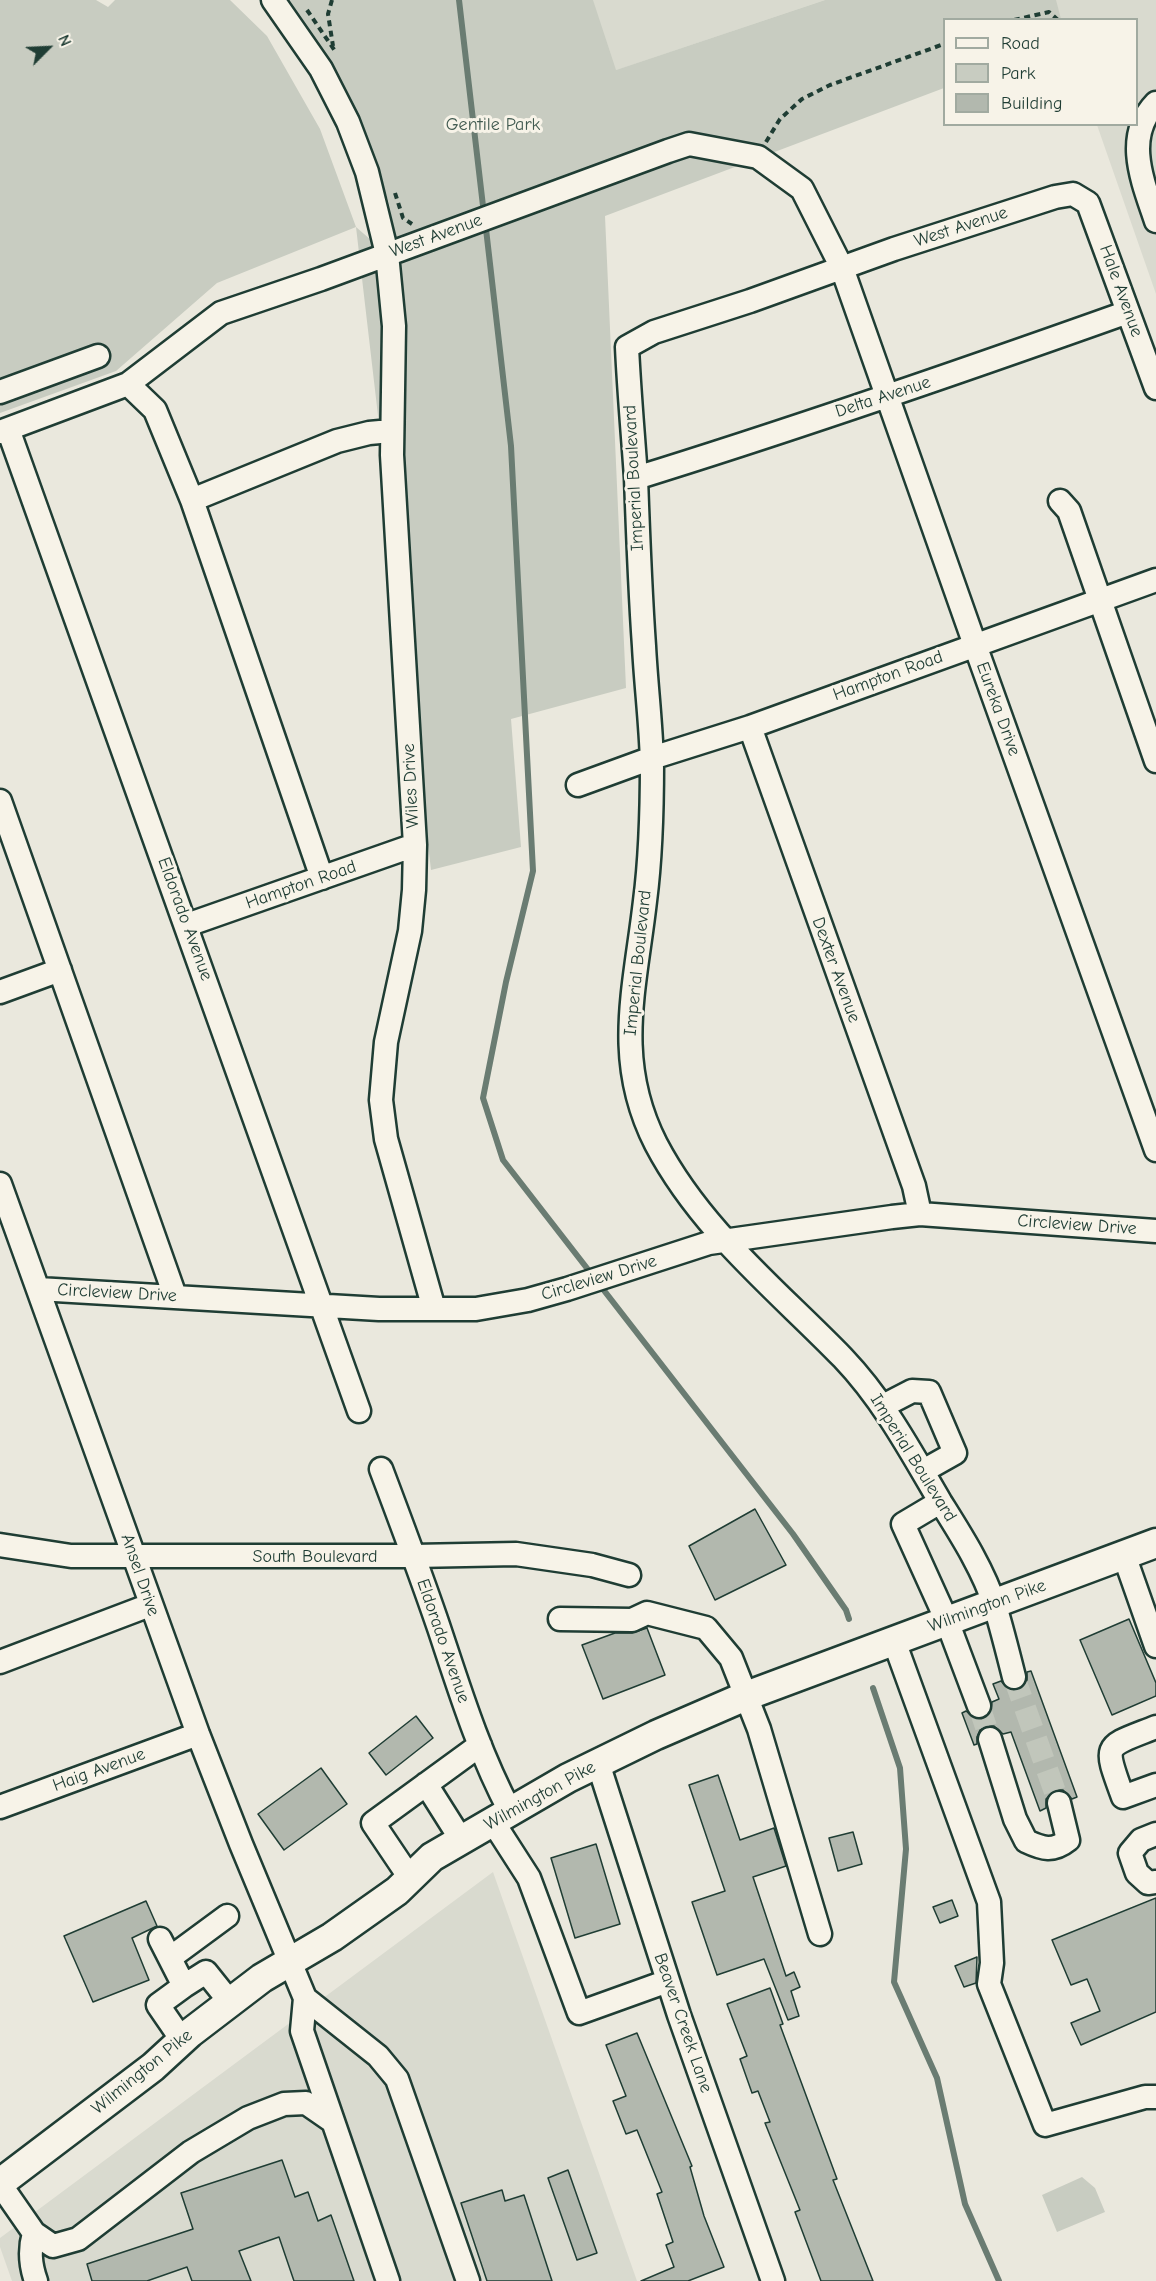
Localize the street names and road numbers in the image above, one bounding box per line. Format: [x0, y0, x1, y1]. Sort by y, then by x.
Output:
street label: West Avenue [912, 202, 1010, 252]
street label: West Avenue [387, 209, 485, 263]
street label: Hale Avenue [1094, 242, 1148, 340]
street label: Delta Avenue [833, 371, 933, 423]
street label: Imperial Boulevard [619, 404, 649, 552]
street label: Hampton Road [830, 646, 946, 706]
street label: Eureka Drive [971, 659, 1025, 759]
street label: Wiles Drive [398, 743, 424, 829]
street label: Eldorado Avenue [153, 854, 217, 984]
street label: Hampton Road [243, 856, 359, 914]
street label: Imperial Boulevard [620, 889, 656, 1037]
street label: Dexter Avenue [807, 914, 865, 1026]
street label: Circleview Drive [1017, 1210, 1137, 1240]
street label: Circleview Drive [539, 1250, 659, 1306]
street label: Circleview Drive [57, 1279, 177, 1307]
street label: Imperial Boulevard [865, 1390, 961, 1526]
street label: Ansel Drive [116, 1531, 164, 1619]
street label: South Boulevard [253, 1546, 377, 1568]
street label: Wilmington Pike [925, 1575, 1049, 1637]
street label: Eldorado Avenue [412, 1576, 474, 1706]
street label: Haig Avenue [50, 1743, 148, 1797]
street label: Wilmington Pike [481, 1757, 599, 1835]
street label: Beaver Creek Lane [649, 1950, 717, 2096]
street label: Wilmington Pike [87, 2025, 197, 2119]

